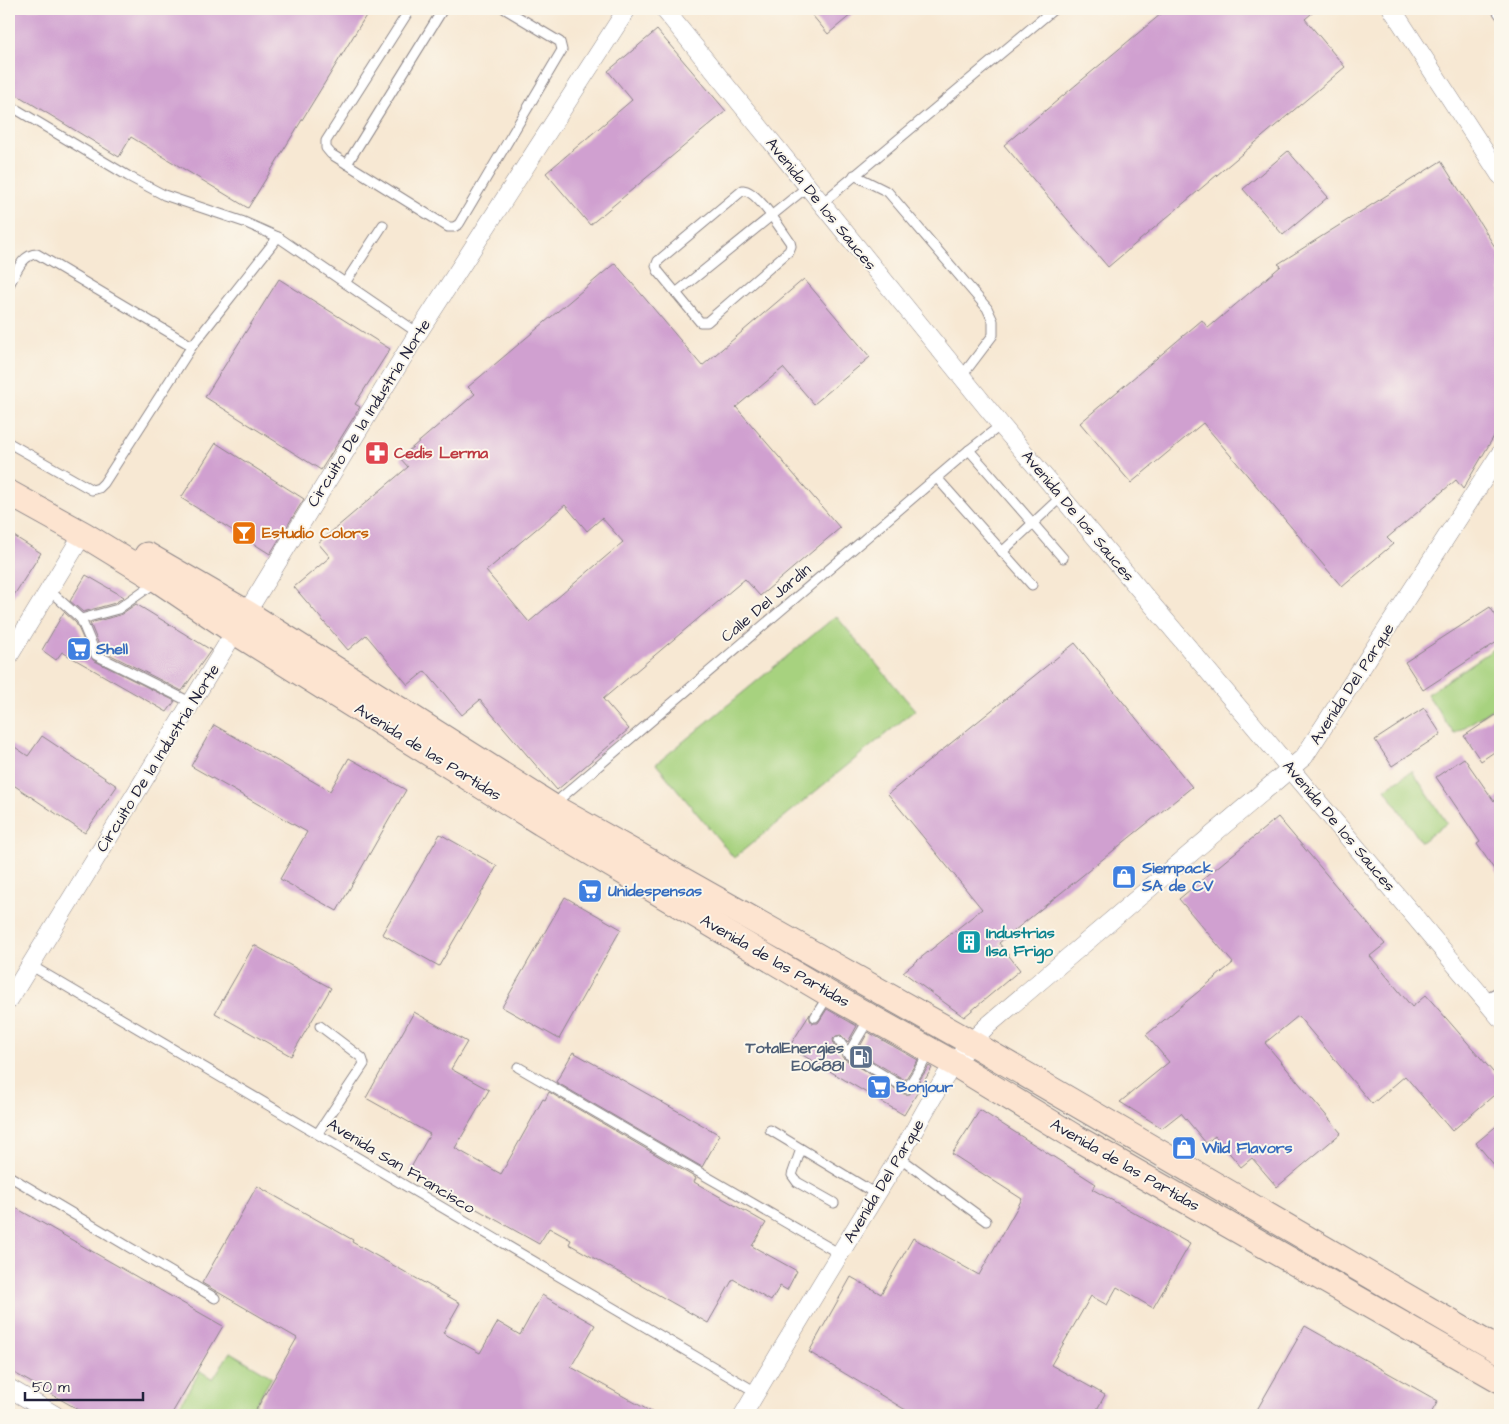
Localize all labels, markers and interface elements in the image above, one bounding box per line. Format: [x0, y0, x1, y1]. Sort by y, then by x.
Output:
street label: Avenida De los Sauces [760, 133, 882, 275]
street label: Circuito De la Industria Norte [302, 315, 436, 511]
pharmacy icon: Cedis Lerma [364, 440, 390, 466]
place label: Cedis Lerma [394, 442, 489, 464]
street label: Avenida De los Sauces [1017, 446, 1139, 586]
bar icon: Estudio Colors [231, 520, 257, 546]
place label: Estudio Colors [262, 522, 369, 544]
street label: Calle Del Jardín [716, 559, 816, 647]
street label: Avenida Del Parque [1305, 619, 1400, 749]
supermarket icon: Shell [66, 636, 92, 662]
place label: Shell [95, 638, 128, 660]
street label: Circuito De la Industria Norte [91, 660, 225, 856]
street label: Avenida de las Partidas [350, 698, 506, 806]
street label: Avenida De los Sauces [1278, 756, 1400, 896]
place label: Siempack SA de CV [1141, 857, 1215, 897]
shop icon: Siempack SA de CV [1111, 864, 1137, 890]
supermarket icon: Unidespensas [577, 878, 603, 904]
place label: Unidespensas [608, 880, 702, 902]
street label: Avenida de las Partidas [696, 909, 854, 1013]
place label: Industrias Ilsa Frigo [986, 922, 1055, 964]
building icon: Industrias Ilsa Frigo [956, 929, 982, 955]
place label: TotalEnergies E06881 [745, 1037, 845, 1077]
fuel station icon: TotalEnergies E06881 [848, 1044, 874, 1070]
supermarket icon: Bonjour [866, 1074, 892, 1100]
place label: Bonjour [896, 1076, 953, 1098]
street label: Avenida San Francisco [323, 1113, 479, 1219]
street label: Avenida de las Partidas [1046, 1113, 1204, 1217]
street label: Avenida Del Parque [838, 1115, 930, 1247]
shop icon: Wild Flavors [1171, 1135, 1197, 1161]
place label: Wild Flavors [1201, 1137, 1292, 1159]
scale bar [25, 1369, 142, 1401]
text: 50 m [32, 1377, 70, 1398]

